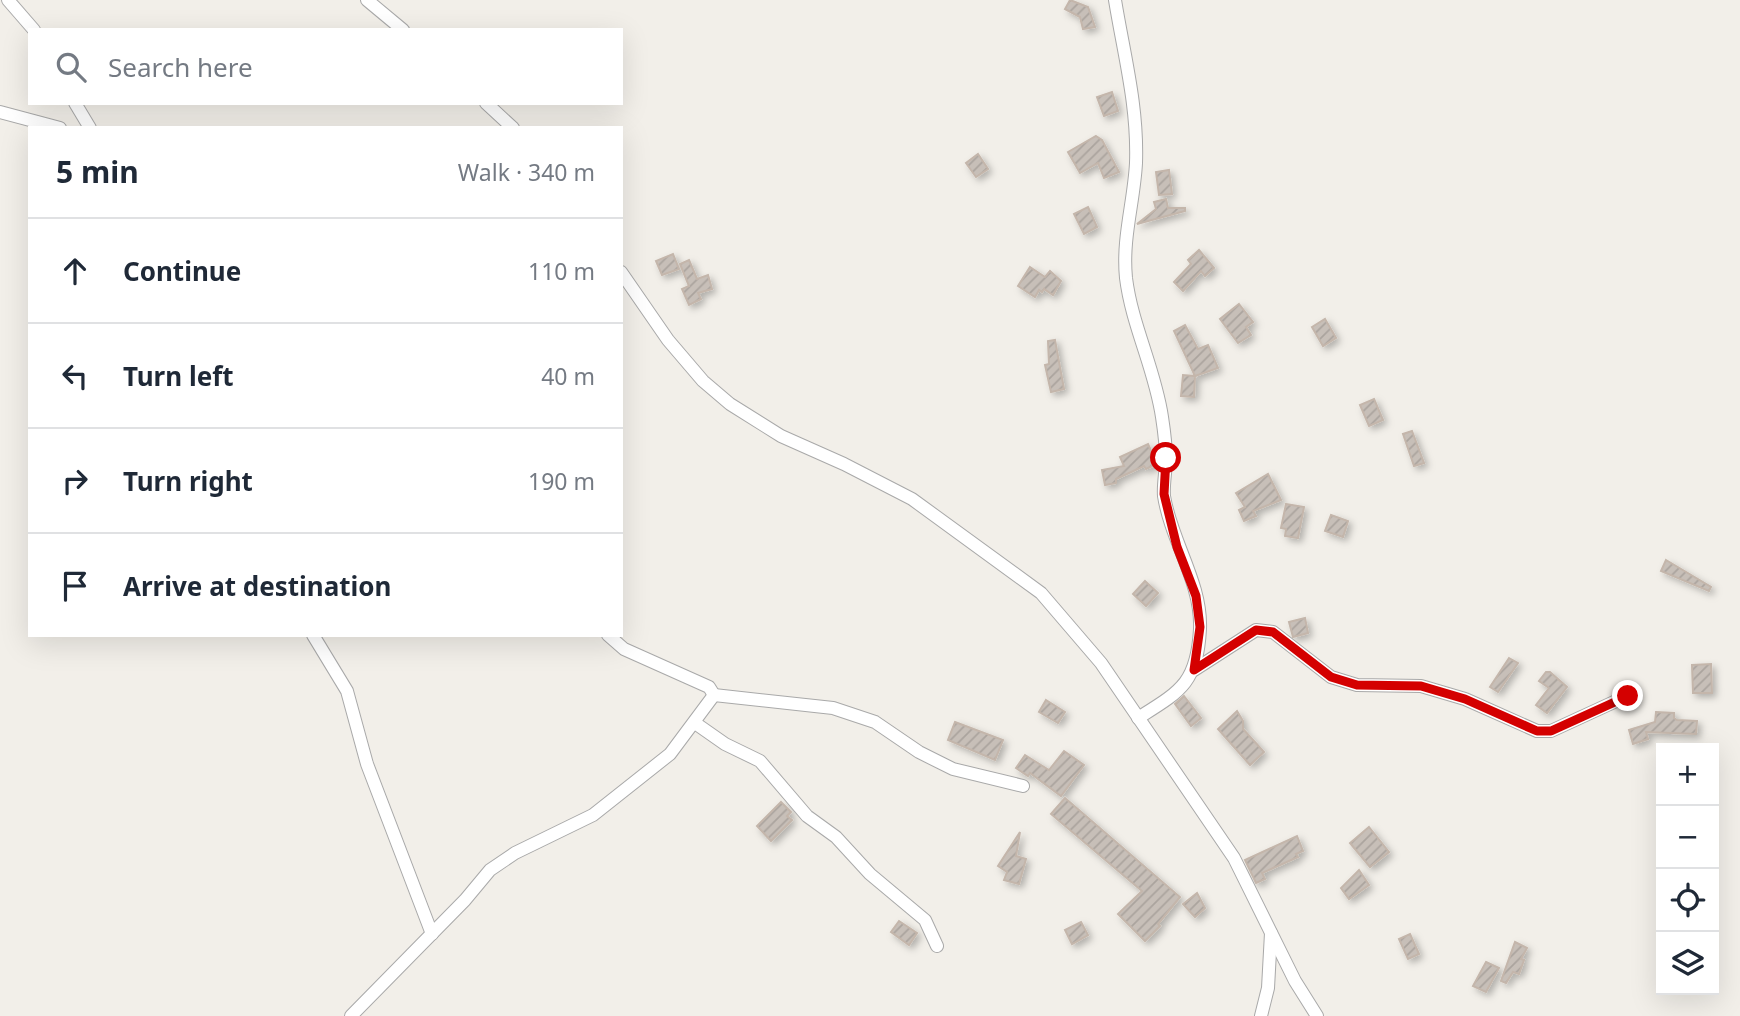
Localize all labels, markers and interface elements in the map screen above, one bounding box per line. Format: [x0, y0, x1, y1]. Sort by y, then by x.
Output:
search box [28, 28, 623, 105]
icon: search [52, 48, 90, 86]
text: Search here [108, 49, 253, 85]
text: 5 min [56, 151, 139, 192]
text: Walk · 340 m [458, 156, 595, 188]
icon: ahead [56, 252, 94, 290]
text: Continue [123, 253, 241, 289]
text: 110 m [528, 255, 595, 287]
icon: left [56, 357, 94, 395]
text: Turn left [123, 358, 234, 394]
text: 40 m [541, 360, 595, 392]
route start [1150, 442, 1181, 473]
icon: right [56, 462, 94, 500]
text: Turn right [123, 463, 253, 499]
text: 190 m [528, 465, 595, 497]
icon: arrive [56, 567, 94, 605]
text: Arrive at destination [123, 568, 392, 604]
route end [1612, 680, 1643, 711]
map controls [1656, 743, 1719, 995]
button: + [1656, 743, 1719, 806]
button: − [1656, 806, 1719, 869]
button: locate [1656, 869, 1719, 932]
button: layers [1656, 932, 1719, 995]

